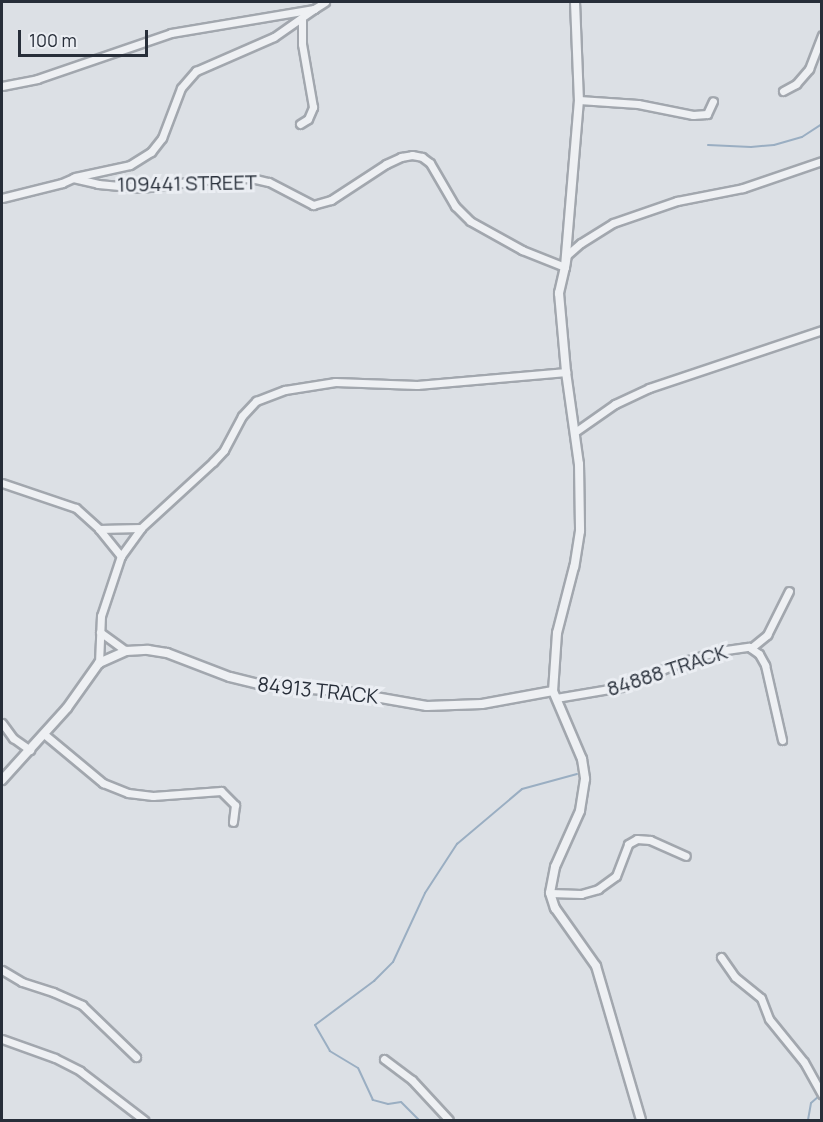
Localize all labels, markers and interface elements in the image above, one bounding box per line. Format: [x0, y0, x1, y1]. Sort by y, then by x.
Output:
scale bar [21, 18, 152, 56]
text: 100 m [29, 28, 77, 52]
street label: 109441 STREET [117, 170, 257, 196]
street label: 84888 TRACK [604, 639, 730, 701]
street label: 84913 TRACK [256, 672, 380, 708]

